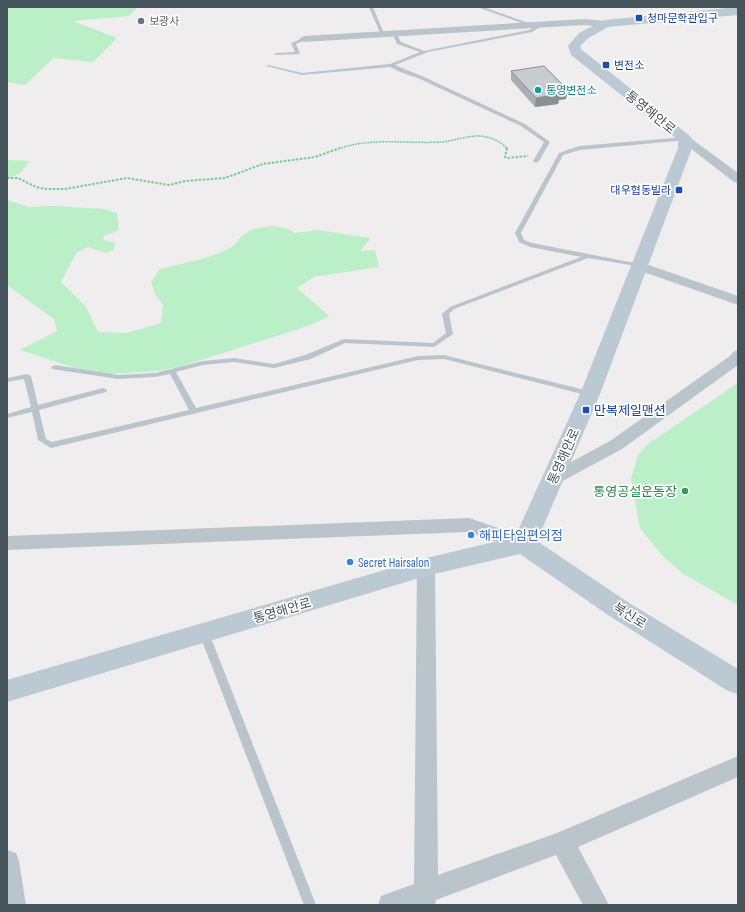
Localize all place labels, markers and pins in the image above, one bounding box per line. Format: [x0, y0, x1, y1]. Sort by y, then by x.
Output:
place label: 청마문학관입구 [647, 12, 718, 25]
marker: 청마문학관입구 [634, 13, 644, 23]
place label: 보광사 [149, 15, 179, 28]
marker: 보광사 [136, 16, 146, 26]
place label: 변전소 [614, 59, 644, 72]
marker: 변전소 [601, 60, 611, 70]
place label: 통영변전소 [546, 84, 597, 97]
marker: 통영변전소 [533, 85, 543, 95]
place label: 대우협동빌라 [610, 184, 671, 197]
marker: 대우협동빌라 [674, 185, 684, 195]
place label: 만복제일맨션 [594, 403, 666, 419]
marker: 만복제일맨션 [581, 405, 591, 415]
place label: 통영공설운동장 [593, 484, 677, 500]
marker: 통영공설운동장 [680, 486, 690, 496]
place label: 해피타임편의점 [479, 528, 563, 544]
marker: 해피타임편의점 [466, 530, 476, 540]
place label: Secret Hairsalon [358, 555, 429, 571]
marker: Secret Hairsalon [345, 557, 355, 567]

